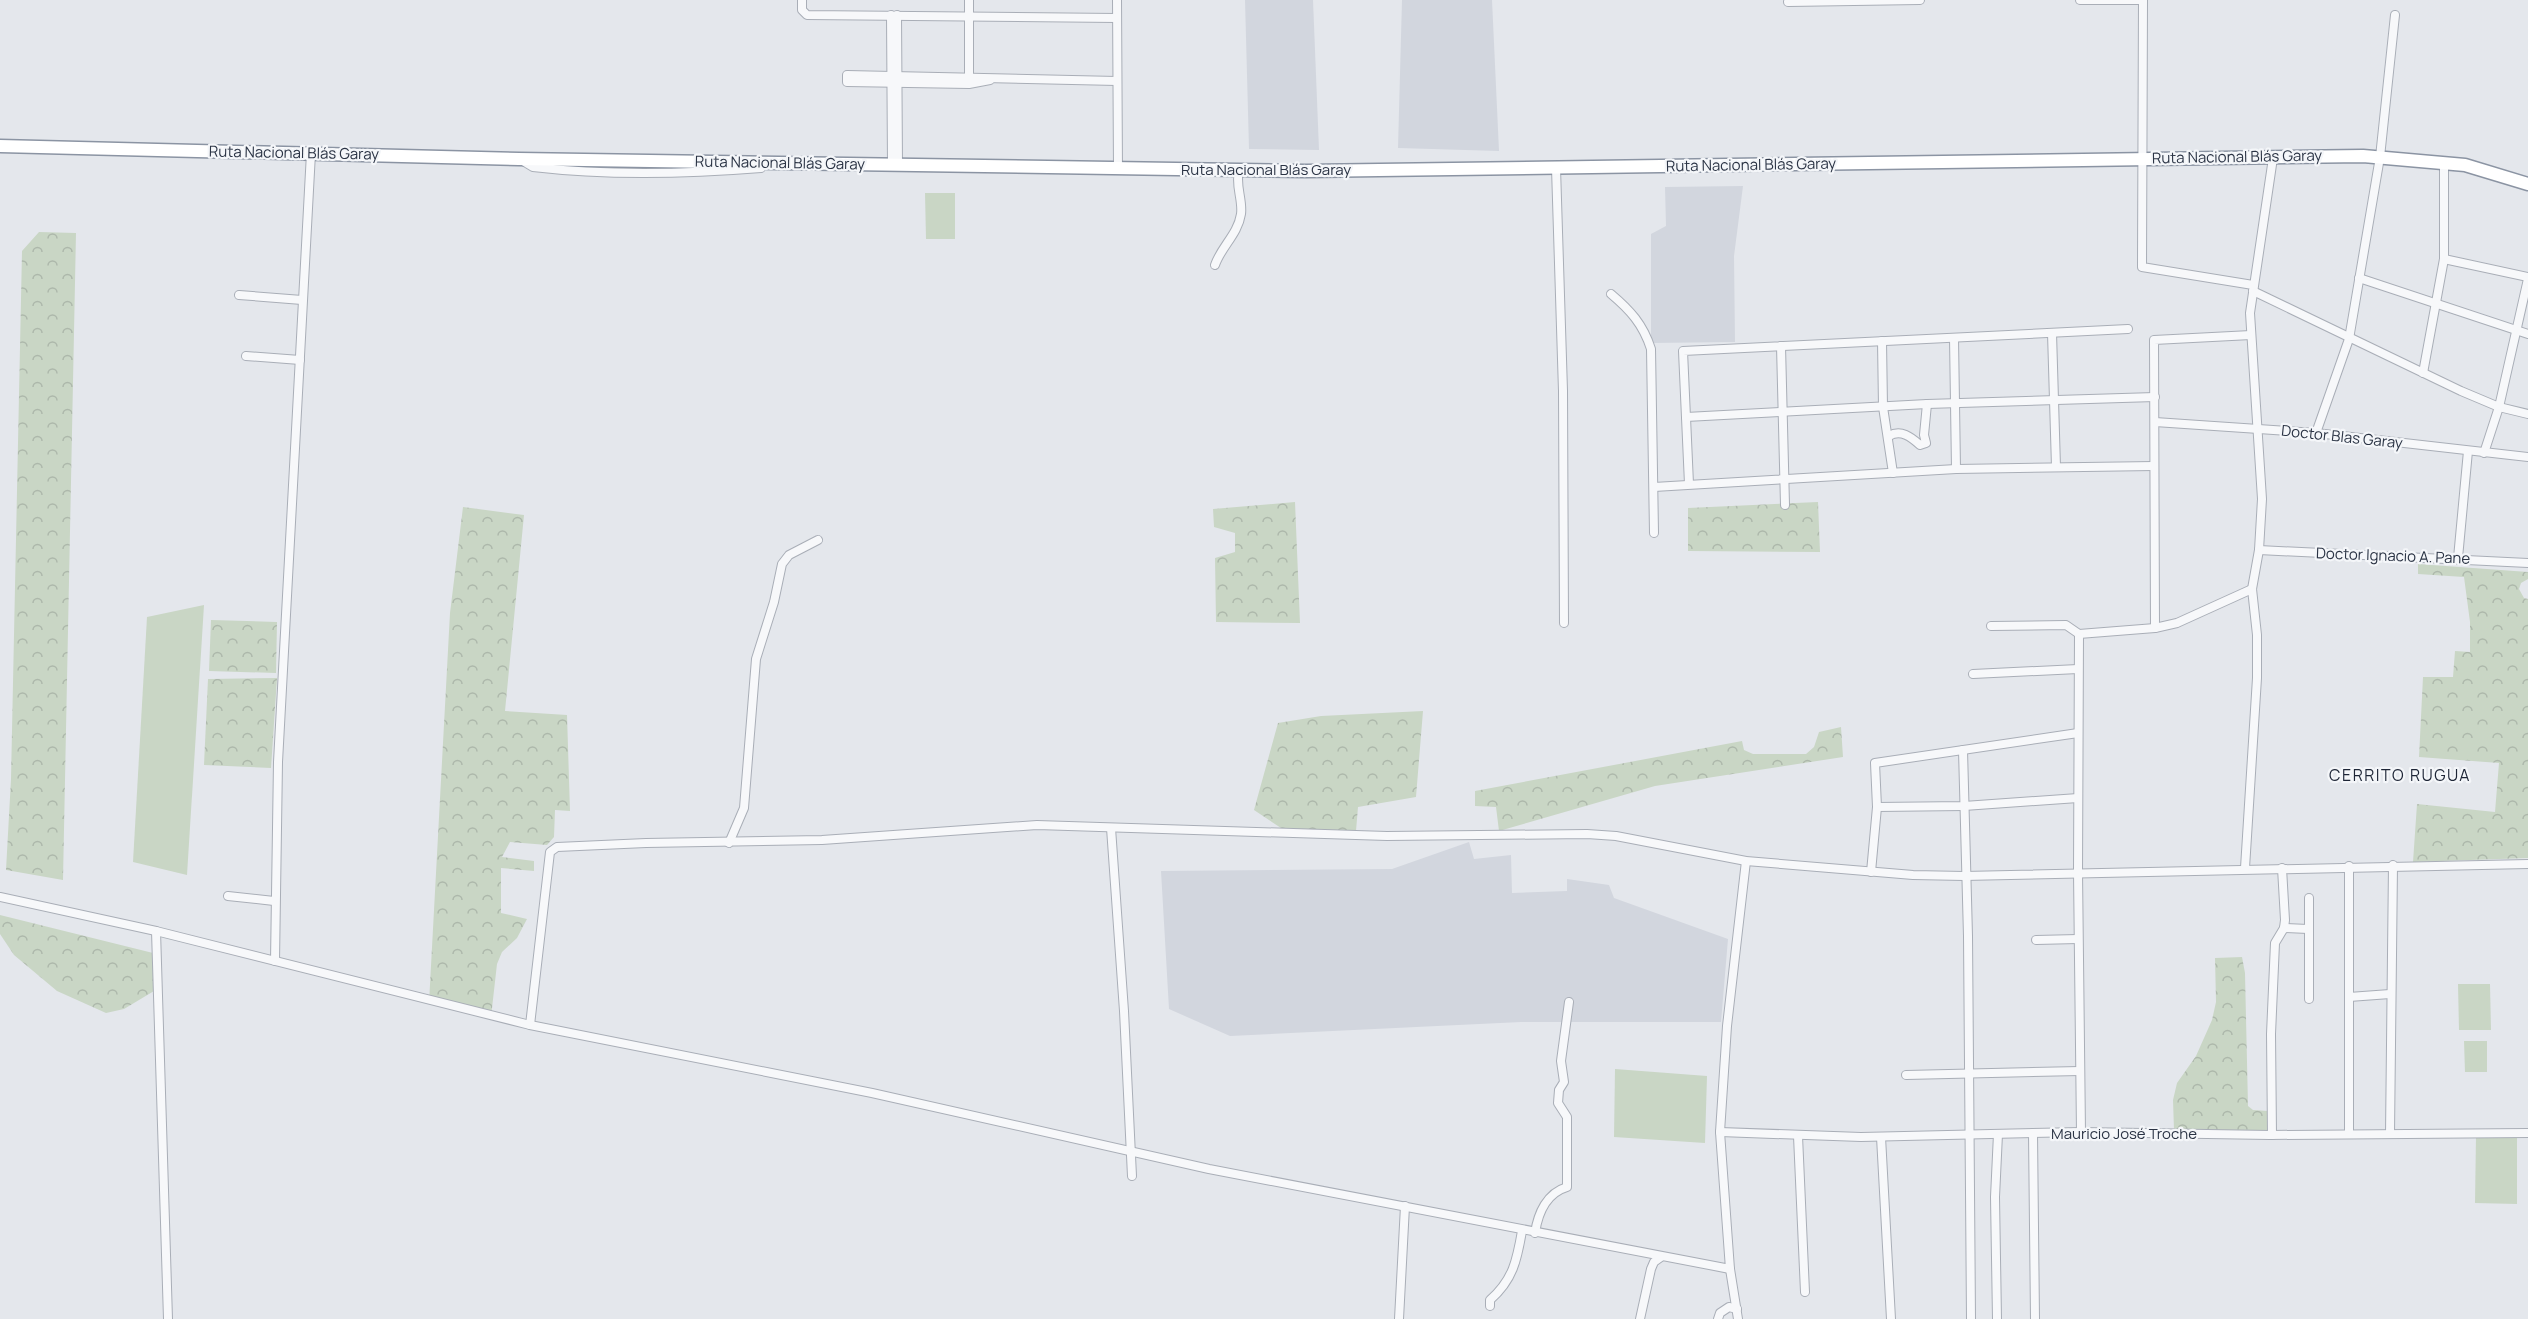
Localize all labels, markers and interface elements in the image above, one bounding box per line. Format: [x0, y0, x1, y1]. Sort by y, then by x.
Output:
street label: Ruta Nacional Blás Garay [209, 141, 379, 164]
street label: Ruta Nacional Blás Garay [2152, 145, 2322, 168]
street label: Ruta Nacional Blás Garay [695, 151, 865, 174]
street label: Ruta Nacional Blás Garay [1666, 153, 1836, 176]
street label: Ruta Nacional Blás Garay [1181, 159, 1351, 180]
street label: Doctor Blas Garay [2280, 420, 2404, 453]
street label: Doctor Ignacio A. Pane [2316, 542, 2471, 569]
district label: CERRITO RUGUA [2329, 764, 2471, 786]
street label: Mauricio José Troche [2051, 1123, 2197, 1144]

